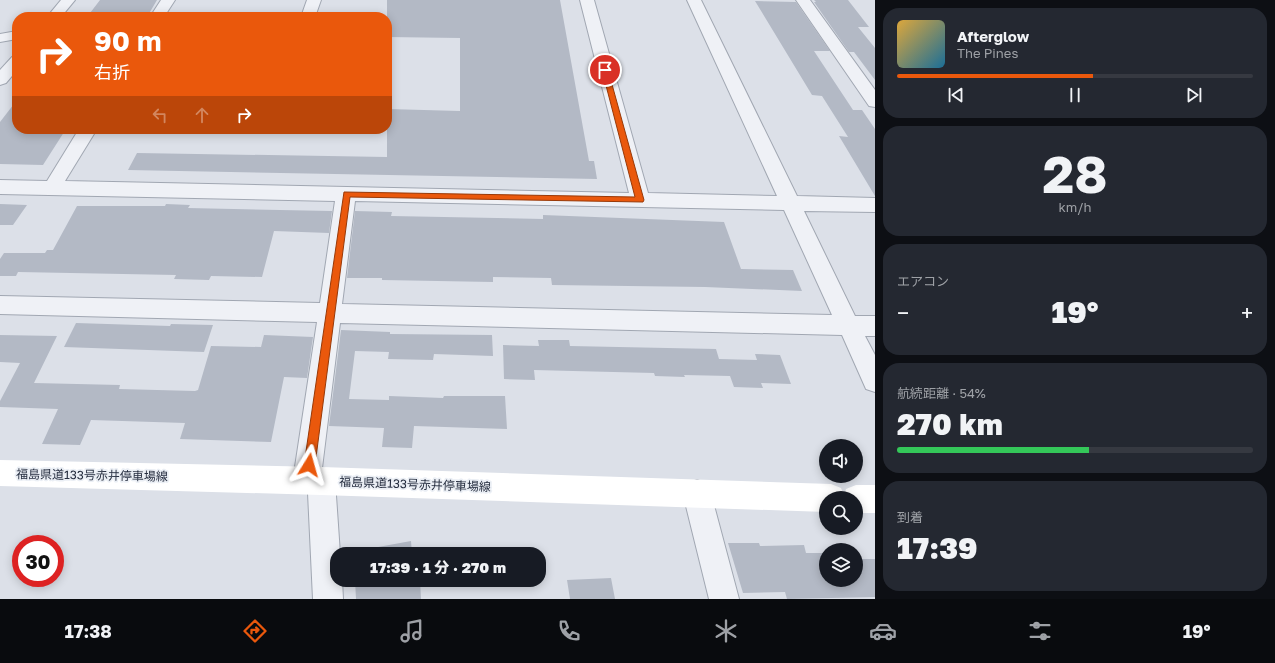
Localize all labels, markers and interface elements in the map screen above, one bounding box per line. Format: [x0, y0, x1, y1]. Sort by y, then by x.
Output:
text: 90 m [94, 24, 161, 57]
text: Afterglow [957, 27, 1029, 45]
icon: right [28, 28, 80, 80]
text: The Pines [957, 45, 1018, 61]
pin [588, 53, 622, 87]
icon: arrive [594, 59, 616, 81]
text: 右折 [94, 61, 130, 83]
icon: previous [945, 84, 967, 106]
icon: pause [1064, 84, 1086, 106]
icon: next [1183, 84, 1205, 106]
icon: left [149, 104, 171, 126]
icon: ahead [191, 104, 213, 126]
icon: right [233, 104, 255, 126]
text: 28 [1042, 142, 1108, 204]
text: km/h [1058, 199, 1092, 215]
text: エアコン [897, 273, 949, 289]
text: 19° [1051, 294, 1099, 330]
text: − [897, 299, 909, 326]
text: + [1241, 299, 1253, 326]
text: 航続距離 · 54% [897, 385, 986, 401]
text: 270 km [897, 406, 1003, 442]
map controls [819, 439, 863, 587]
button: sound [819, 439, 863, 483]
position arrow [288, 444, 330, 486]
street label: 福島県道133号赤井停車場線 [16, 466, 168, 484]
street label: 福島県道133号赤井停車場線 [339, 474, 491, 494]
button: search [819, 491, 863, 535]
text: 到着 [897, 509, 923, 525]
text: 17:39 [897, 530, 978, 566]
speed limit sign: 30 [12, 535, 64, 587]
button: layers [819, 543, 863, 587]
text: 17:39 · 1 分 · 270 m [370, 558, 506, 576]
icon: directions [241, 617, 269, 645]
icon: music [398, 617, 426, 645]
icon: phone [555, 617, 583, 645]
icon: climate [712, 617, 740, 645]
icon: car [869, 617, 897, 645]
icon: filters [1026, 617, 1054, 645]
text: 17:38 [64, 620, 112, 642]
text: 19° [1183, 620, 1210, 642]

